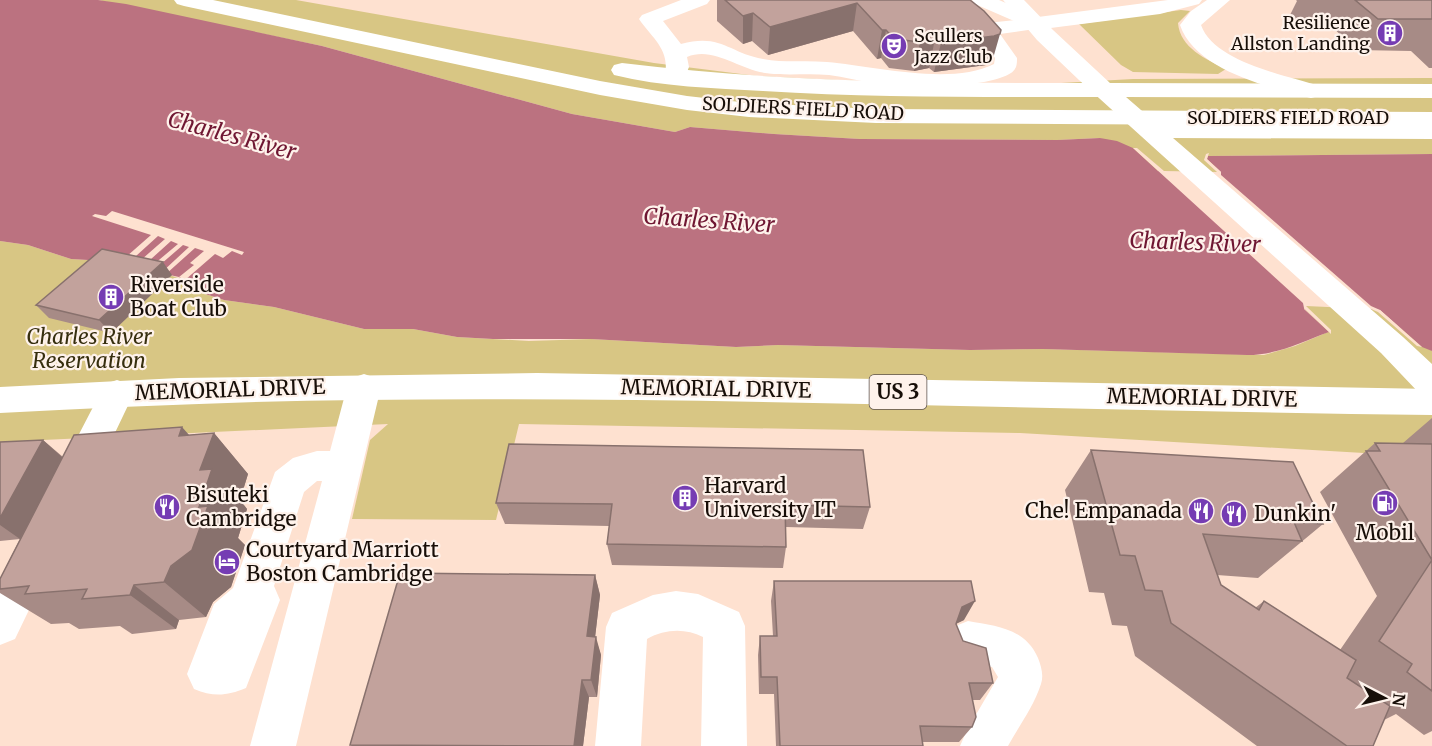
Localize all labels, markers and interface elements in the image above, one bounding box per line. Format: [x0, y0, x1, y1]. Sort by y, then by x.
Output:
place label: Resilience Allston Landing [1230, 11, 1370, 55]
building icon: Resilience Allston Landing [1375, 18, 1405, 48]
place label: Scullers Jazz Club [913, 24, 993, 68]
theatre icon: Scullers Jazz Club [879, 31, 909, 61]
street label: SOLDIERS FIELD ROAD [702, 92, 905, 125]
water label: Charles River [165, 104, 300, 166]
street label: SOLDIERS FIELD ROAD [1187, 106, 1389, 129]
water label: Charles River [642, 201, 777, 239]
water label: Charles River [1129, 226, 1262, 258]
place label: Riverside Boat Club [130, 271, 227, 322]
building icon: Riverside Boat Club [96, 282, 126, 312]
park label: Charles River Reservation [26, 323, 152, 374]
street label: MEMORIAL DRIVE [134, 373, 326, 406]
street label: MEMORIAL DRIVE [620, 373, 812, 404]
road number: US 3 [870, 375, 926, 409]
street label: MEMORIAL DRIVE [1106, 382, 1298, 413]
place label: Harvard University IT [704, 472, 836, 523]
place label: Bisuteki Cambridge [186, 481, 297, 532]
building icon: Harvard University IT [670, 483, 700, 513]
fuel station icon: Mobil [1370, 488, 1400, 518]
restaurant icon: Bisuteki Cambridge [152, 492, 182, 522]
restaurant icon: Che! Empanada [1186, 496, 1216, 526]
place label: Che! Empanada [1025, 497, 1182, 524]
restaurant icon: Dunkin' [1219, 499, 1249, 529]
place label: Dunkin' [1254, 500, 1336, 527]
place label: Mobil [1356, 519, 1415, 546]
place label: Courtyard Marriott Boston Cambridge [246, 536, 439, 587]
hotel icon: Courtyard Marriott Boston Cambridge [212, 547, 242, 577]
north arrow [1354, 668, 1414, 728]
text: N [1388, 692, 1410, 708]

